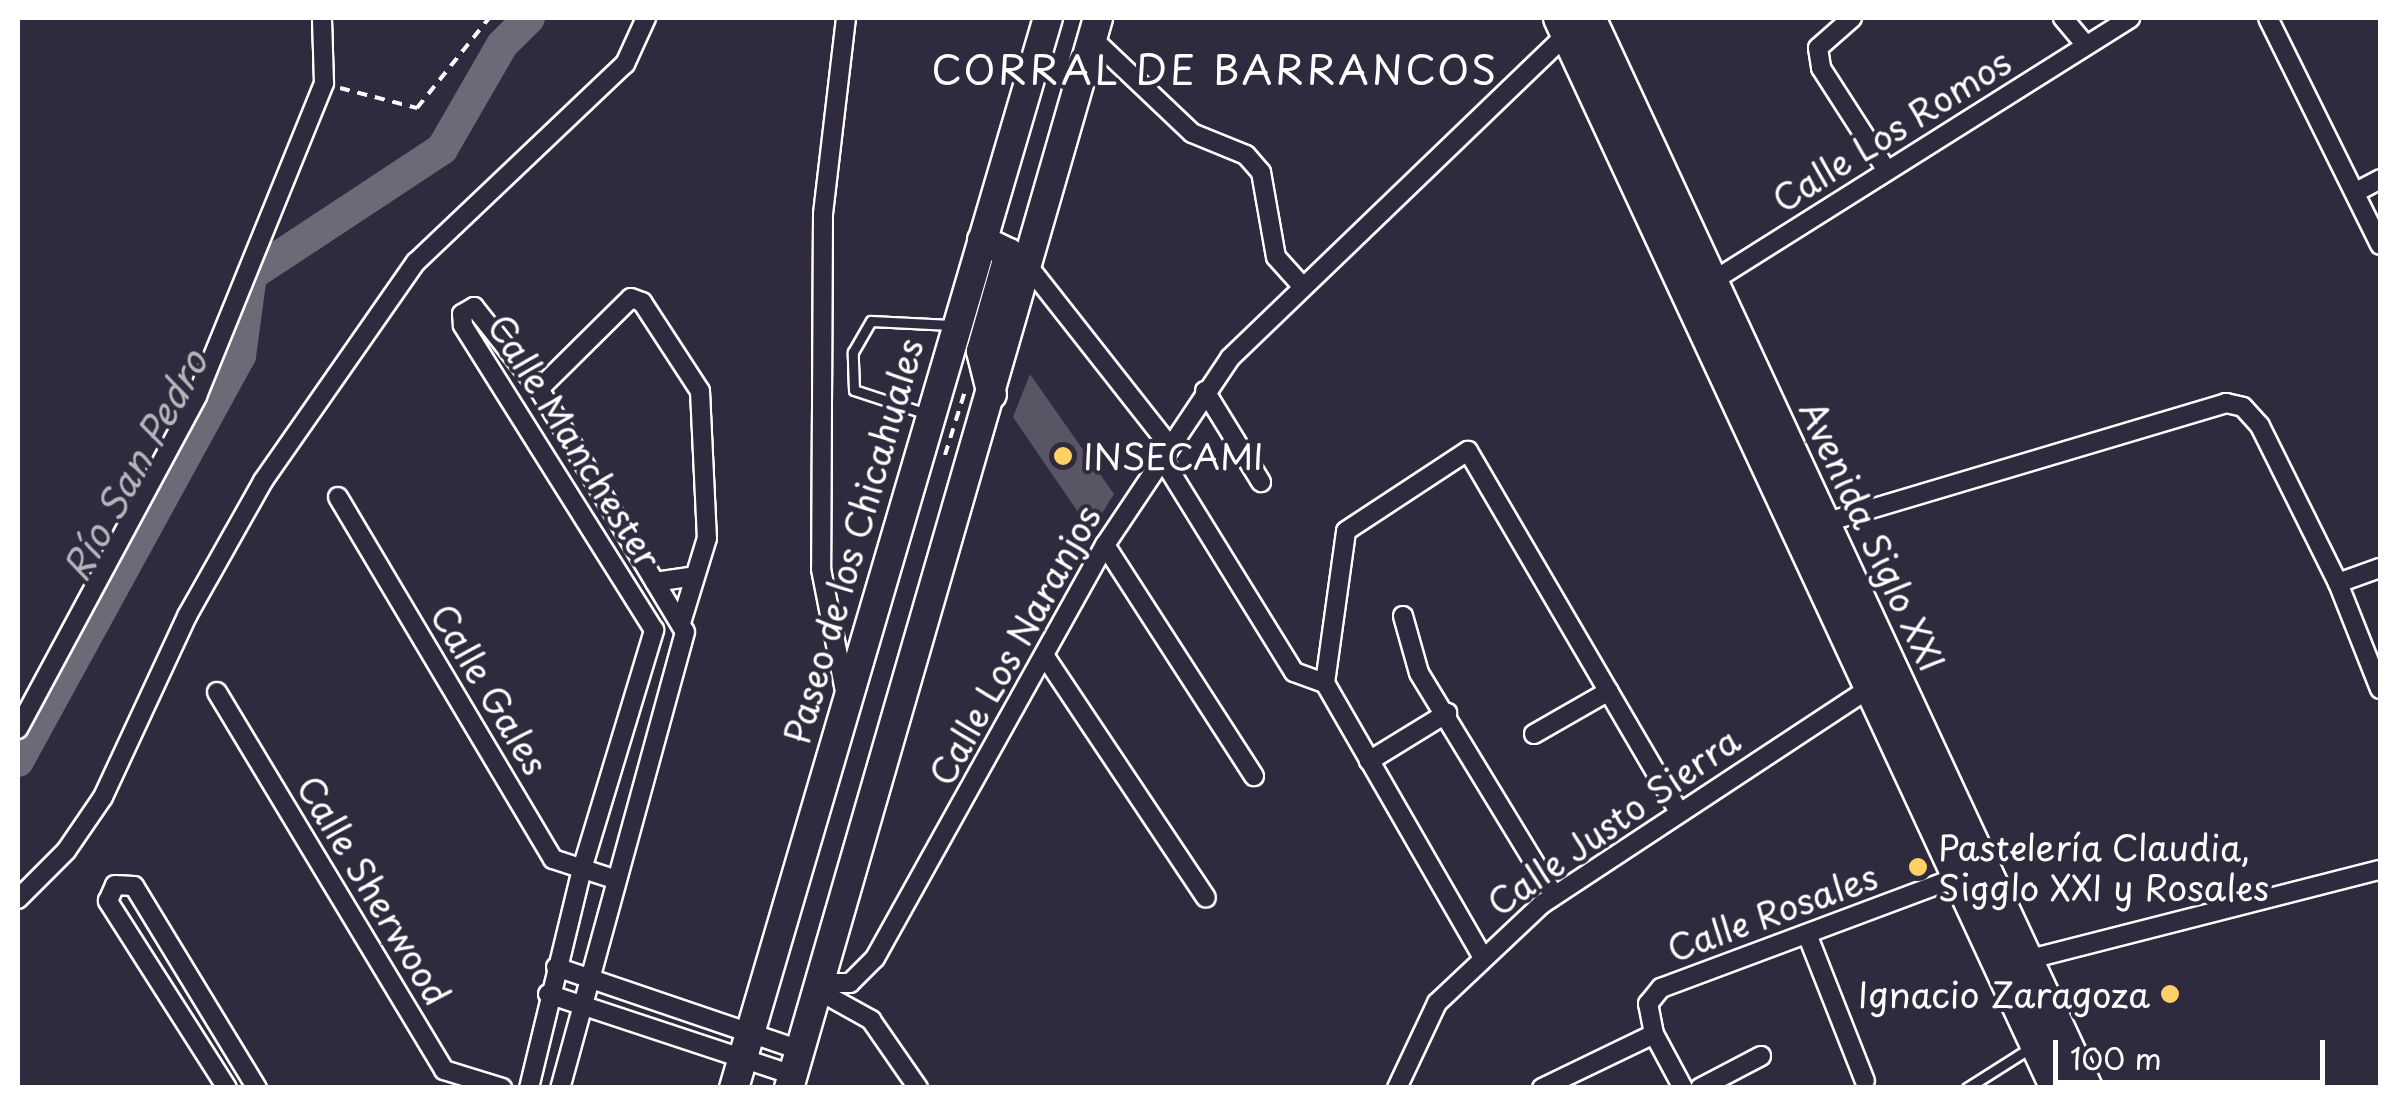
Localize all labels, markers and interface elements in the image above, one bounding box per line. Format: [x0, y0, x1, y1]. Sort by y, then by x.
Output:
street label: Calle Los Romos [1764, 40, 2018, 220]
district label: CORRAL DE BARRANCOS [935, 45, 1495, 93]
street label: Calle Manchester [480, 306, 670, 576]
street label: Paseo de los Chicahuales [775, 334, 931, 748]
water label: Río San Pedro [52, 342, 216, 588]
street label: Avenida Siglo XXI [1792, 394, 1954, 678]
place label: INSECAMI [1083, 435, 1264, 477]
marker: INSECAMI [1052, 445, 1074, 467]
street label: Calle Los Naranjos [919, 497, 1109, 793]
street label: Calle Gales [422, 595, 558, 783]
street label: Calle Justo Sierra [1478, 718, 1748, 924]
street label: Calle Sherwood [289, 767, 459, 1013]
place label: Pastelería Claudia, Sigglo XXI y Rosales [1938, 826, 2276, 908]
street label: Calle Rosales [1660, 854, 1884, 970]
marker: Pastelería Claudia, Sigglo XXI y Rosales [1907, 856, 1929, 878]
place label: Ignacio Zaragoza [1859, 973, 2150, 1015]
marker: Ignacio Zaragoza [2159, 983, 2181, 1005]
scale bar [2058, 1020, 2330, 1082]
text: 100 m [2070, 1035, 2162, 1080]

